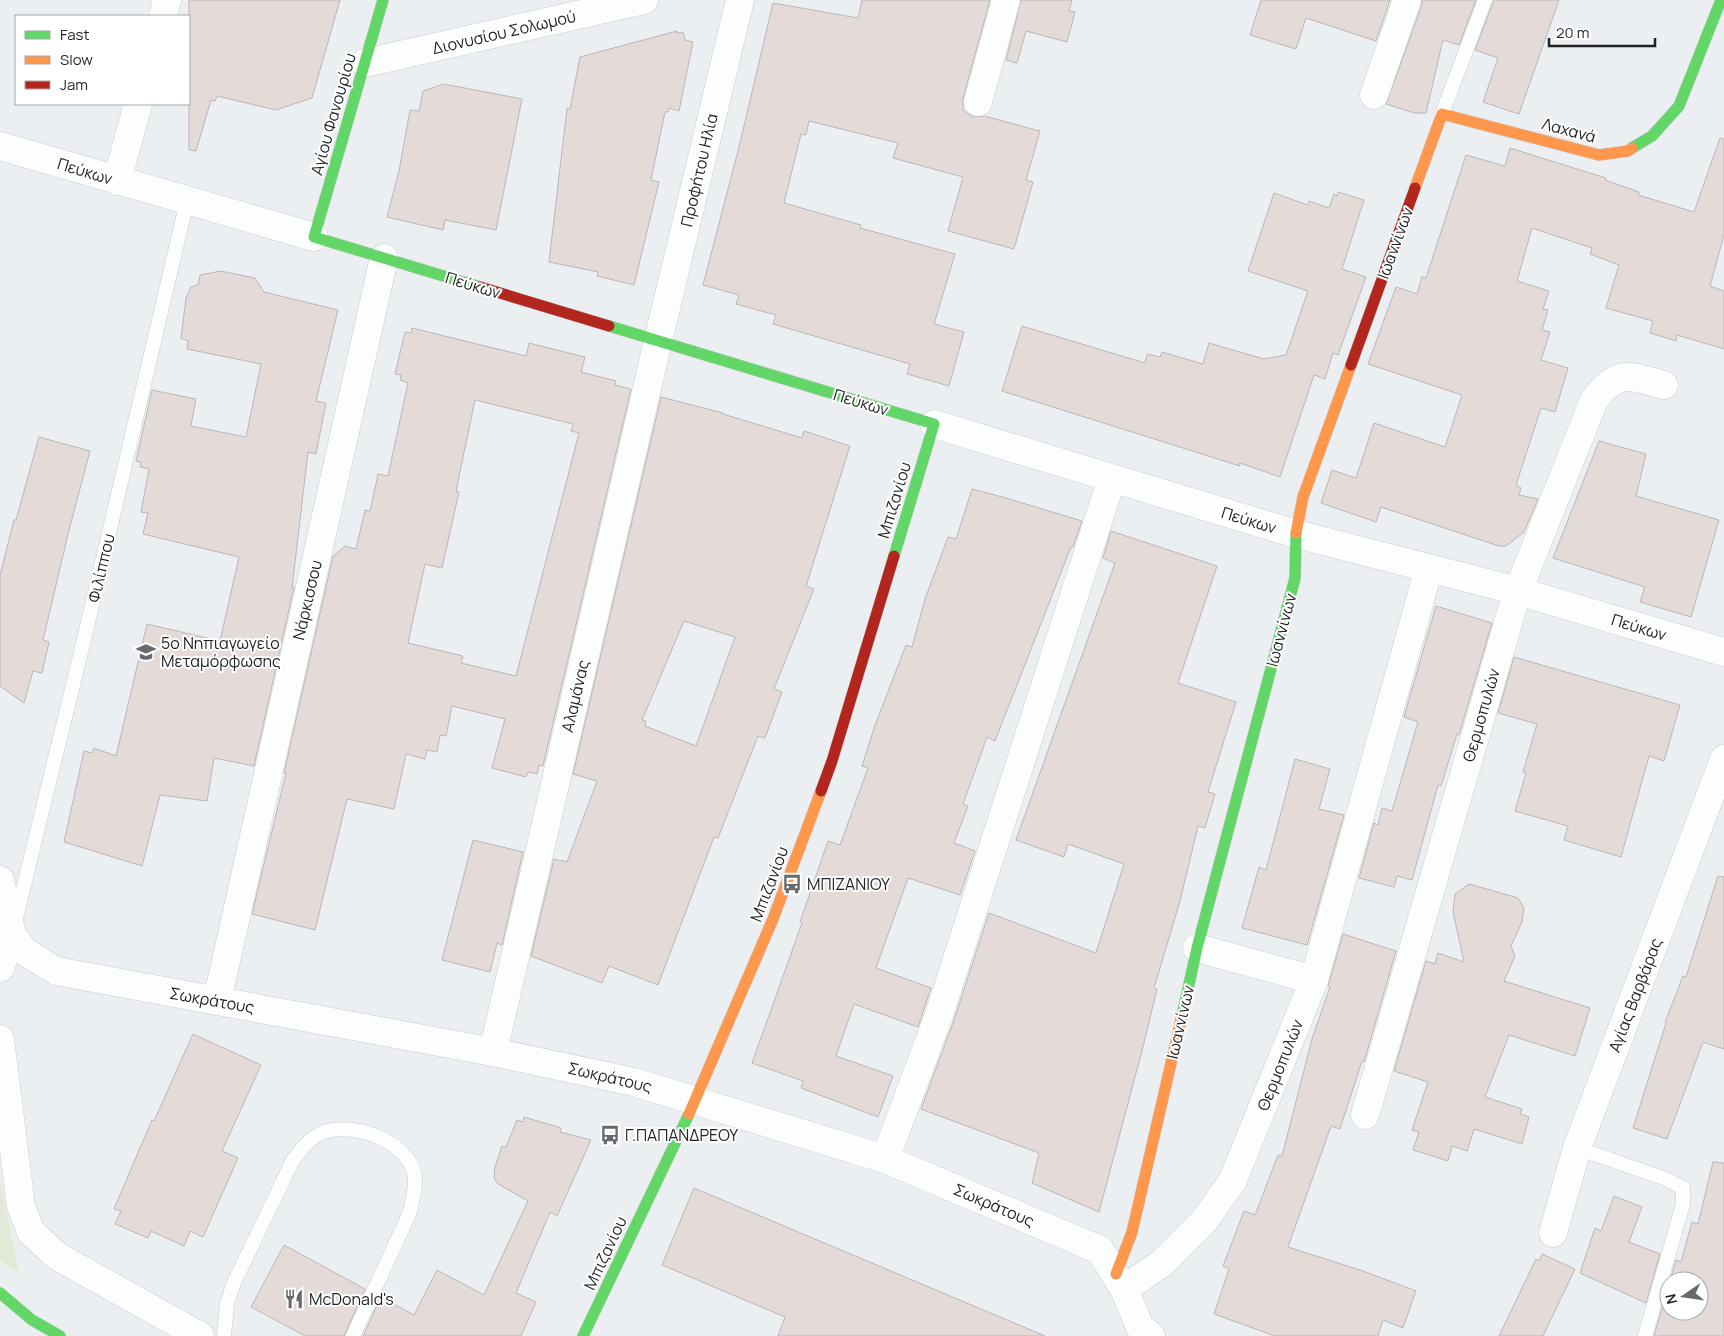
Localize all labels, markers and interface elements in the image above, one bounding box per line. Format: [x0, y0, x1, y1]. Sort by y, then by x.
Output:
street label: Διονυσίου Σολωμού [430, 5, 578, 59]
legend [15, 15, 190, 105]
scale bar [1549, 15, 1655, 47]
text: 20 m [1556, 22, 1589, 43]
text: Fast [60, 24, 89, 45]
text: Slow [60, 49, 93, 70]
street label: Αγίου Φανουρίου [305, 50, 361, 178]
text: Jam [60, 74, 88, 95]
street label: Προφήτου Ηλία [675, 111, 723, 229]
street label: Λαχανά [1540, 112, 1598, 148]
street label: Πεύκων [55, 152, 115, 190]
street label: Ιωαννίνων [1372, 204, 1418, 282]
street label: Πεύκων [443, 266, 503, 304]
street label: Πεύκων [831, 383, 891, 421]
street label: Μπιζανίου [872, 459, 916, 541]
street label: Πεύκων [1219, 501, 1279, 539]
street label: Φιλίππου [82, 531, 120, 605]
street label: Νάρκισσου [287, 558, 327, 642]
street label: Ιωαννίνων [1261, 591, 1301, 669]
street label: Πεύκων [1609, 608, 1669, 646]
place label: 5ο Νηπιαγωγείο Μεταμόρφωσης [161, 632, 281, 672]
school or university icon: 5ο Νηπιαγωγείο Μεταμόρφωσης [135, 641, 157, 663]
street label: Αλαμάνας [556, 658, 594, 734]
street label: Θερμοπυλών [1457, 666, 1505, 764]
street label: Μπιζανίου [745, 843, 793, 925]
bus stop icon: ΜΠΙΖΑΝΙΟΥ [781, 873, 803, 895]
place label: ΜΠΙΖΑΝΙΟΥ [807, 873, 890, 895]
street label: Αγίας Βαρβάρας [1603, 935, 1667, 1055]
street label: Σωκράτους [168, 982, 256, 1018]
street label: Ιωαννίνων [1161, 983, 1199, 1061]
street label: Θερμοπυλών [1252, 1016, 1308, 1114]
street label: Σωκράτους [566, 1057, 654, 1097]
bus stop icon: Γ.ΠΑΠΑΝΔΡΕΟΥ [599, 1124, 621, 1146]
place label: Γ.ΠΑΠΑΝΔΡΕΟΥ [625, 1124, 738, 1146]
street label: Σωκράτους [950, 1178, 1038, 1232]
street label: Μπιζανίου [578, 1213, 632, 1293]
north arrow [1659, 1271, 1709, 1321]
restaurant icon: McDonald's [283, 1288, 305, 1310]
place label: McDonald's [309, 1288, 394, 1310]
text: N [1660, 1292, 1681, 1306]

